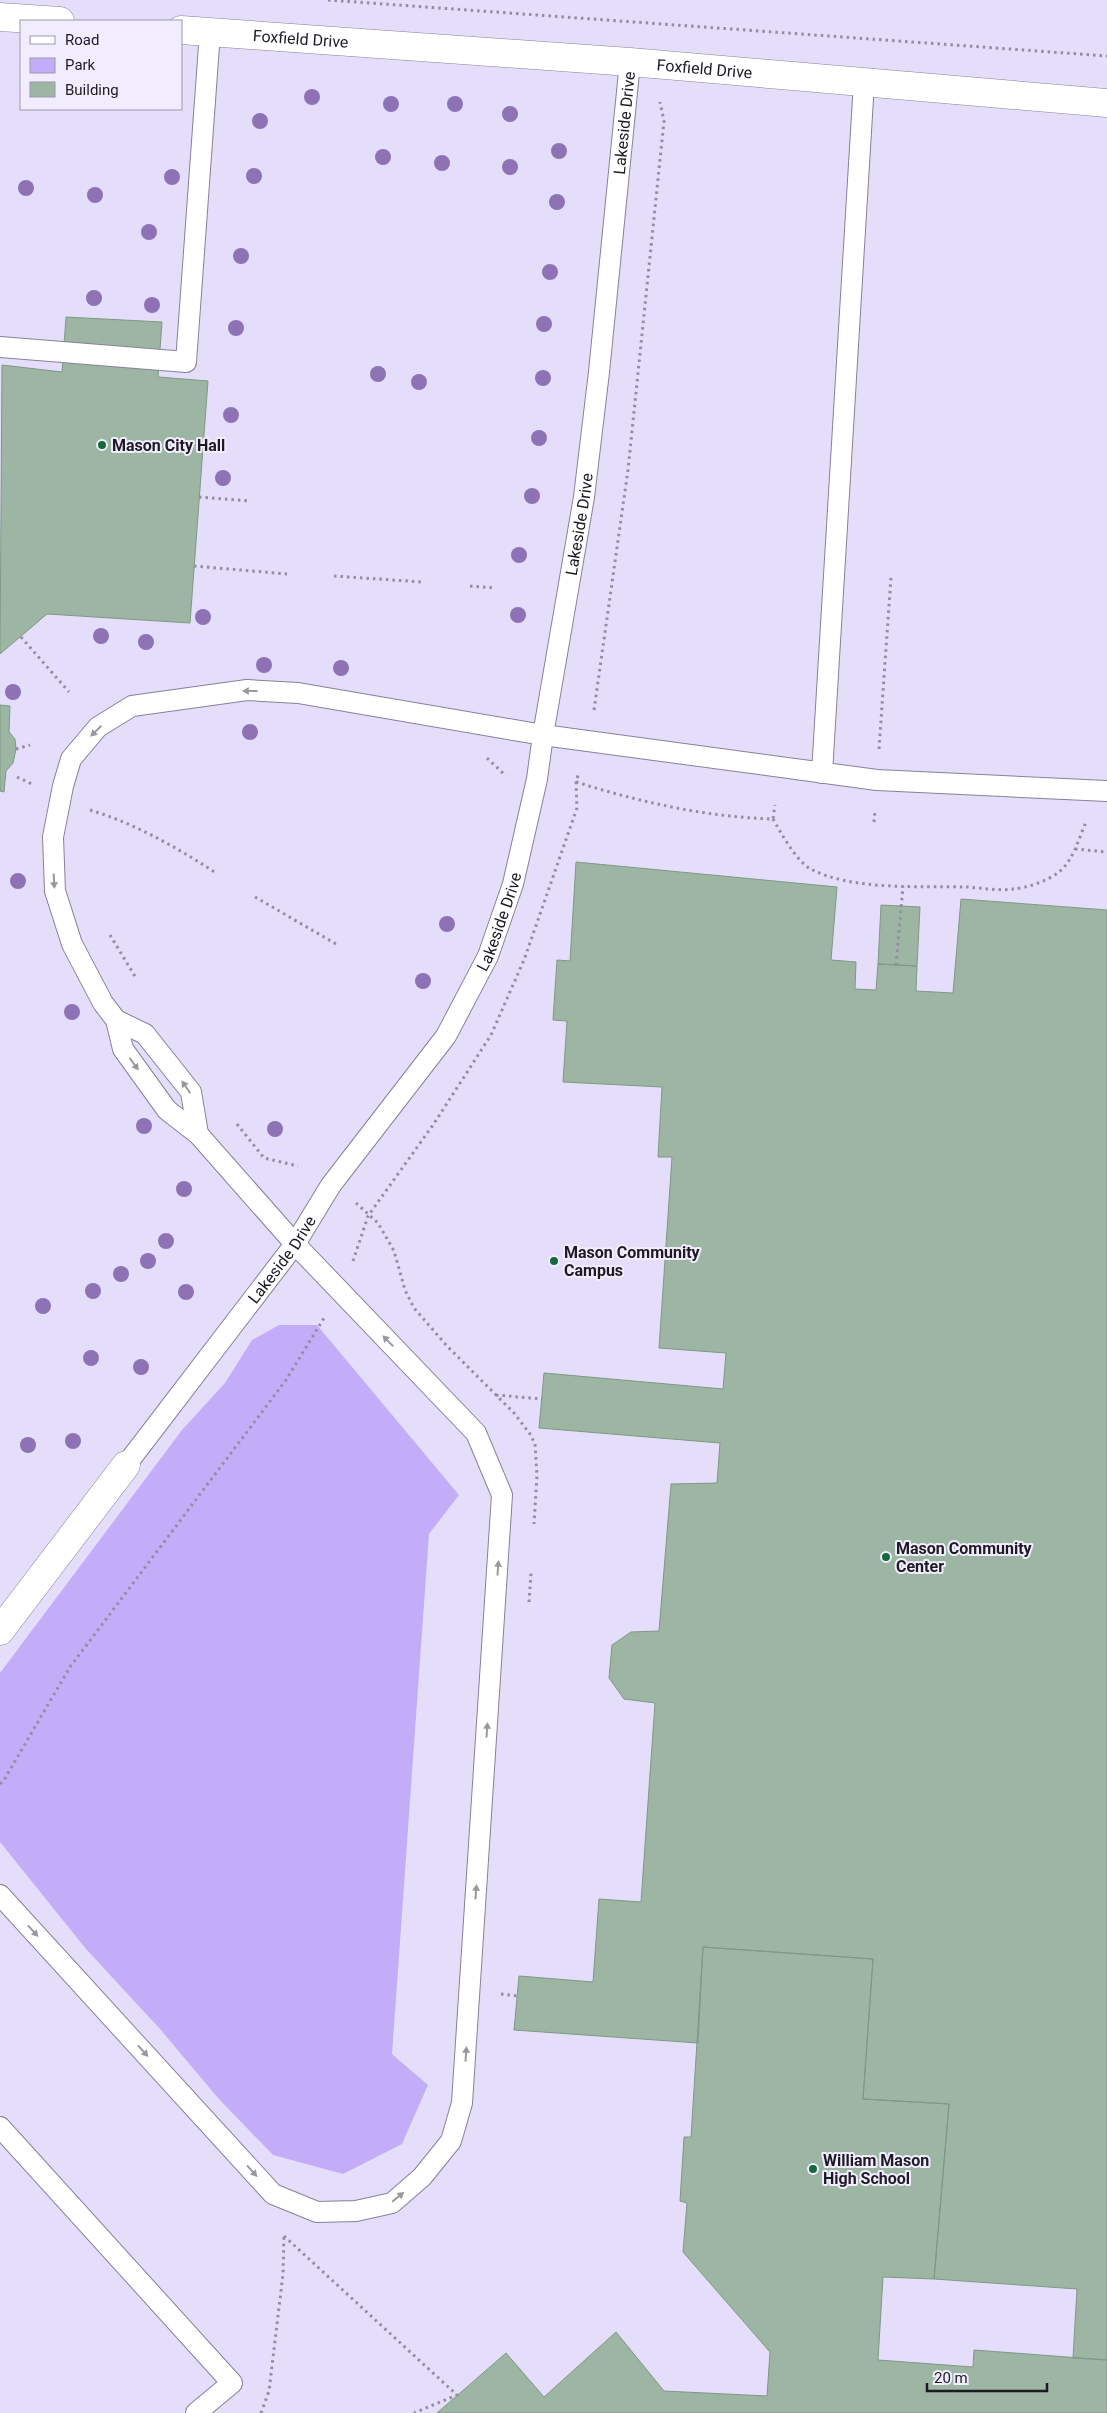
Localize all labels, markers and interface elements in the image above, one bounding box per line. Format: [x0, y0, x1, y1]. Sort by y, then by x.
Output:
legend [20, 20, 182, 110]
street label: Foxfield Drive [252, 26, 349, 52]
text: Road [65, 31, 99, 49]
street label: Foxfield Drive [656, 55, 753, 82]
text: Park [65, 56, 96, 74]
street label: Lakeside Drive [610, 71, 639, 175]
text: Building [65, 81, 119, 99]
place label: Mason City Hall [112, 436, 225, 455]
marker: Mason City Hall [96, 439, 108, 451]
street label: Lakeside Drive [562, 472, 597, 577]
one-way arrow [241, 687, 257, 695]
one-way arrow [90, 724, 102, 736]
street label: Lakeside Drive [473, 871, 525, 974]
one-way arrow [51, 874, 59, 890]
one-way arrow [129, 1057, 139, 1071]
one-way arrow [181, 1081, 191, 1094]
street label: Lakeside Drive [244, 1212, 320, 1307]
place label: Mason Community Campus [564, 1243, 701, 1280]
marker: Mason Community Campus [548, 1255, 560, 1267]
one-way arrow [382, 1335, 394, 1347]
place label: Mason Community Center [896, 1539, 1033, 1576]
marker: Mason Community Center [880, 1551, 892, 1563]
one-way arrow [494, 1560, 502, 1576]
one-way arrow [483, 1722, 491, 1738]
one-way arrow [473, 1884, 481, 1900]
one-way arrow [27, 1925, 39, 1937]
one-way arrow [137, 2045, 148, 2058]
one-way arrow [462, 2046, 470, 2062]
place label: William Mason High School [823, 2151, 929, 2188]
marker: William Mason High School [807, 2163, 819, 2175]
one-way arrow [246, 2165, 258, 2177]
one-way arrow [391, 2192, 404, 2203]
scale bar [927, 2360, 1047, 2392]
text: 20 m [934, 2369, 968, 2387]

